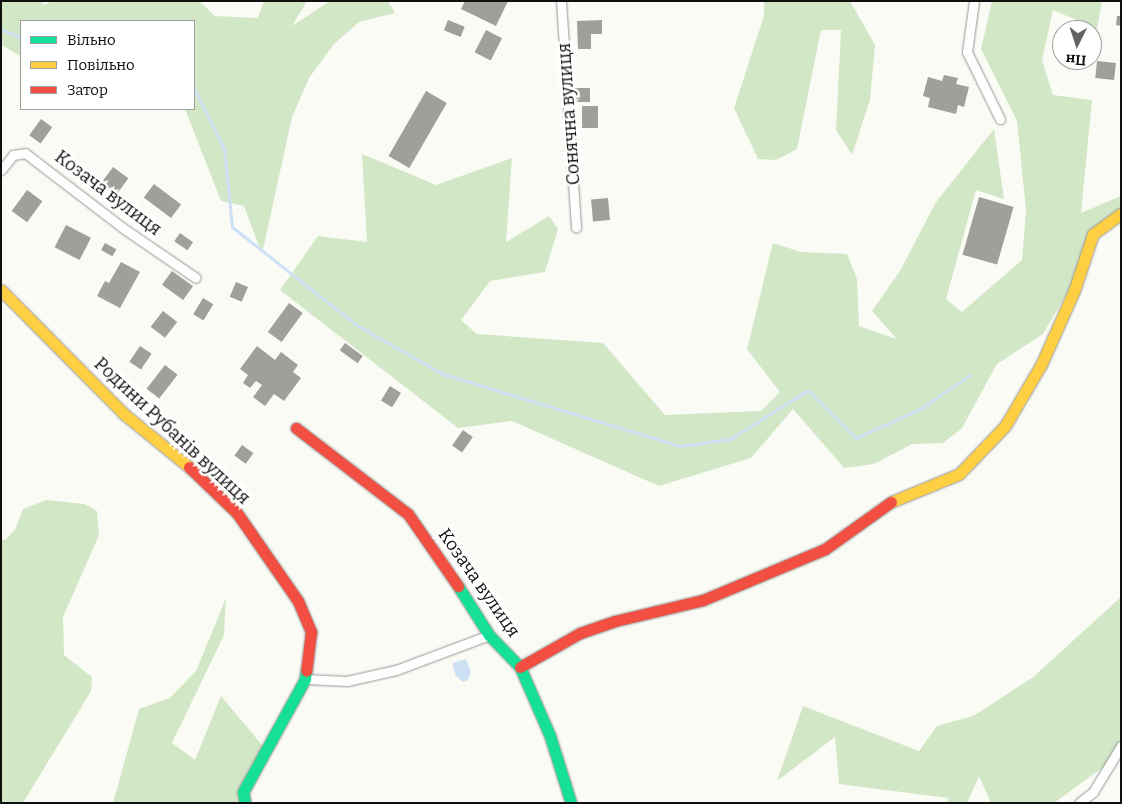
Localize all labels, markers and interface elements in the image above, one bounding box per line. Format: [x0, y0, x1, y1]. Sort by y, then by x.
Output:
legend [20, 20, 195, 110]
north arrow [1052, 20, 1102, 70]
text: Вільно [67, 31, 116, 49]
street label: Сонячна вулиця [553, 42, 585, 186]
text: Пн [1065, 50, 1087, 69]
text: Повільно [67, 56, 135, 74]
text: Затор [67, 81, 108, 99]
street label: Козача вулиця [51, 146, 165, 240]
street label: Родини Рубанів вулиця [90, 353, 254, 509]
street label: Козача вулиця [434, 525, 524, 641]

